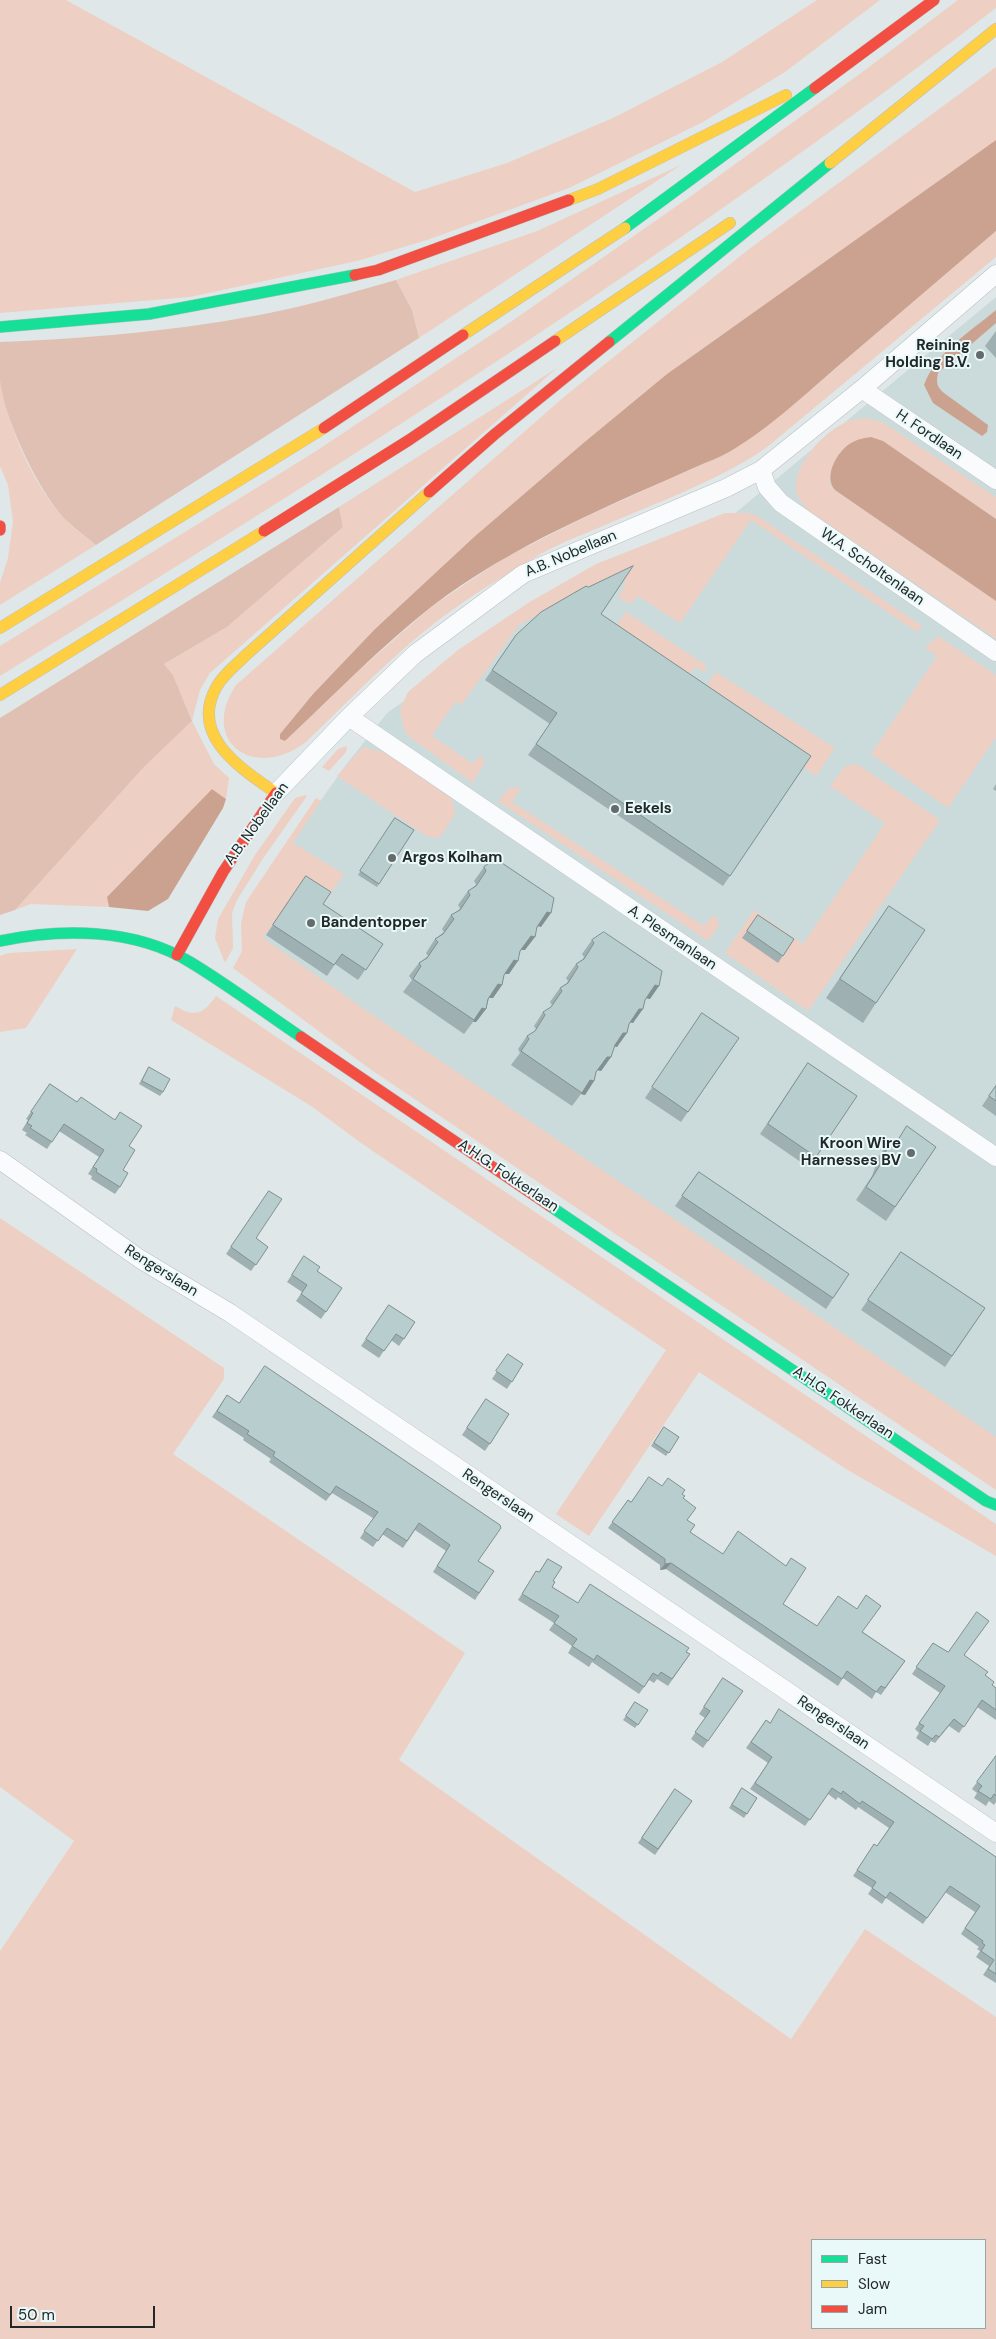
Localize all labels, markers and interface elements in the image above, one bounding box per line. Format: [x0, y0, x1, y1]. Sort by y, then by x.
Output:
place label: Reining Holding B.V. [885, 337, 970, 372]
marker: Reining Holding B.V. [974, 349, 986, 361]
street label: H. Fordlaan [892, 406, 966, 464]
street label: W.A. Scholtenlaan [817, 524, 927, 610]
street label: A.B. Nobellaan [523, 527, 619, 581]
street label: A.B. Nobellaan [221, 779, 293, 869]
place label: Eekels [625, 800, 672, 818]
marker: Eekels [609, 803, 621, 815]
place label: Argos Kolham [402, 849, 502, 867]
marker: Argos Kolham [386, 852, 398, 864]
street label: A. Plesmanlaan [624, 902, 720, 974]
place label: Bandentopper [321, 914, 427, 932]
marker: Bandentopper [305, 917, 317, 929]
place label: Kroon Wire Harnesses BV [801, 1135, 901, 1170]
street label: A.H.G. Fokkerlaan [454, 1136, 562, 1216]
marker: Kroon Wire Harnesses BV [905, 1147, 917, 1159]
street label: Rengerslaan [121, 1241, 201, 1301]
street label: A.H.G. Fokkerlaan [789, 1363, 897, 1443]
street label: Rengerslaan [458, 1465, 538, 1527]
street label: Rengerslaan [793, 1692, 873, 1754]
legend [811, 2239, 986, 2329]
text: Fast [858, 2249, 887, 2269]
text: Slow [858, 2274, 890, 2294]
scale bar [12, 2296, 158, 2328]
text: Jam [858, 2299, 887, 2319]
text: 50 m [18, 2305, 55, 2325]

